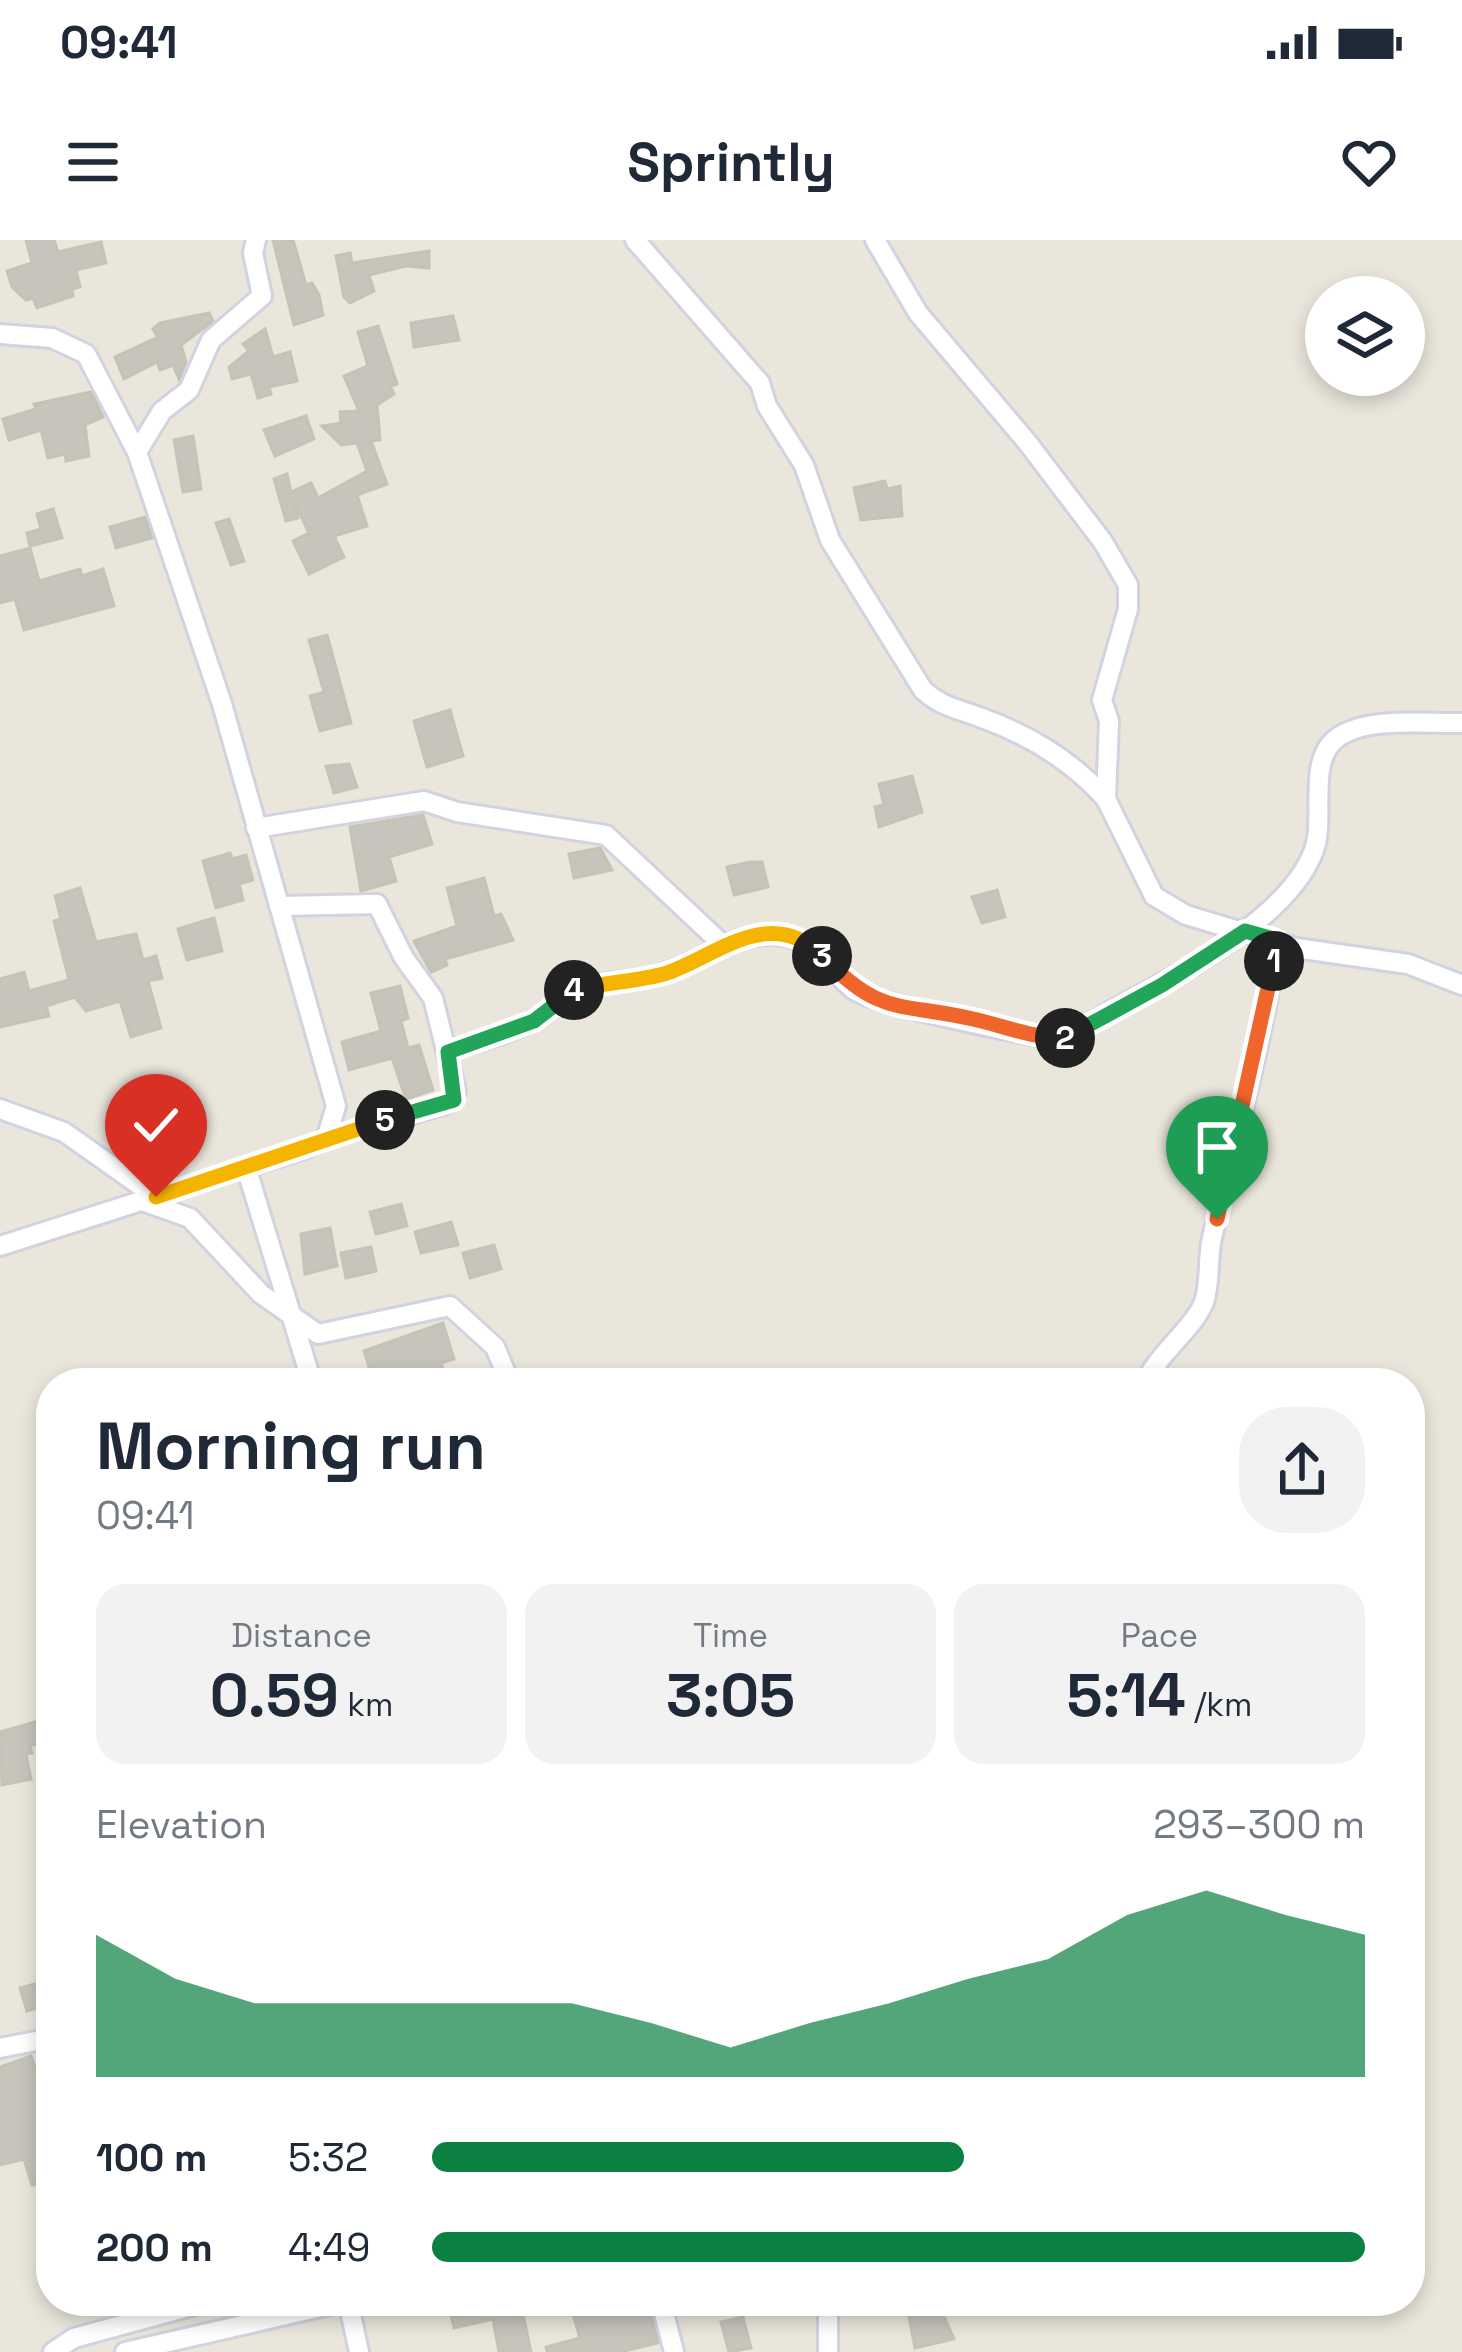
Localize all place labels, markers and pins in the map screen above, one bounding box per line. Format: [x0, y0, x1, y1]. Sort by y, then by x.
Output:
pin: 3 [792, 926, 852, 986]
pin: 1 [1244, 931, 1304, 991]
pin: 4 [544, 960, 604, 1020]
pin: 2 [1035, 1008, 1095, 1068]
pin [105, 1074, 207, 1197]
pin: 5 [355, 1090, 415, 1150]
pin [1166, 1096, 1268, 1219]

